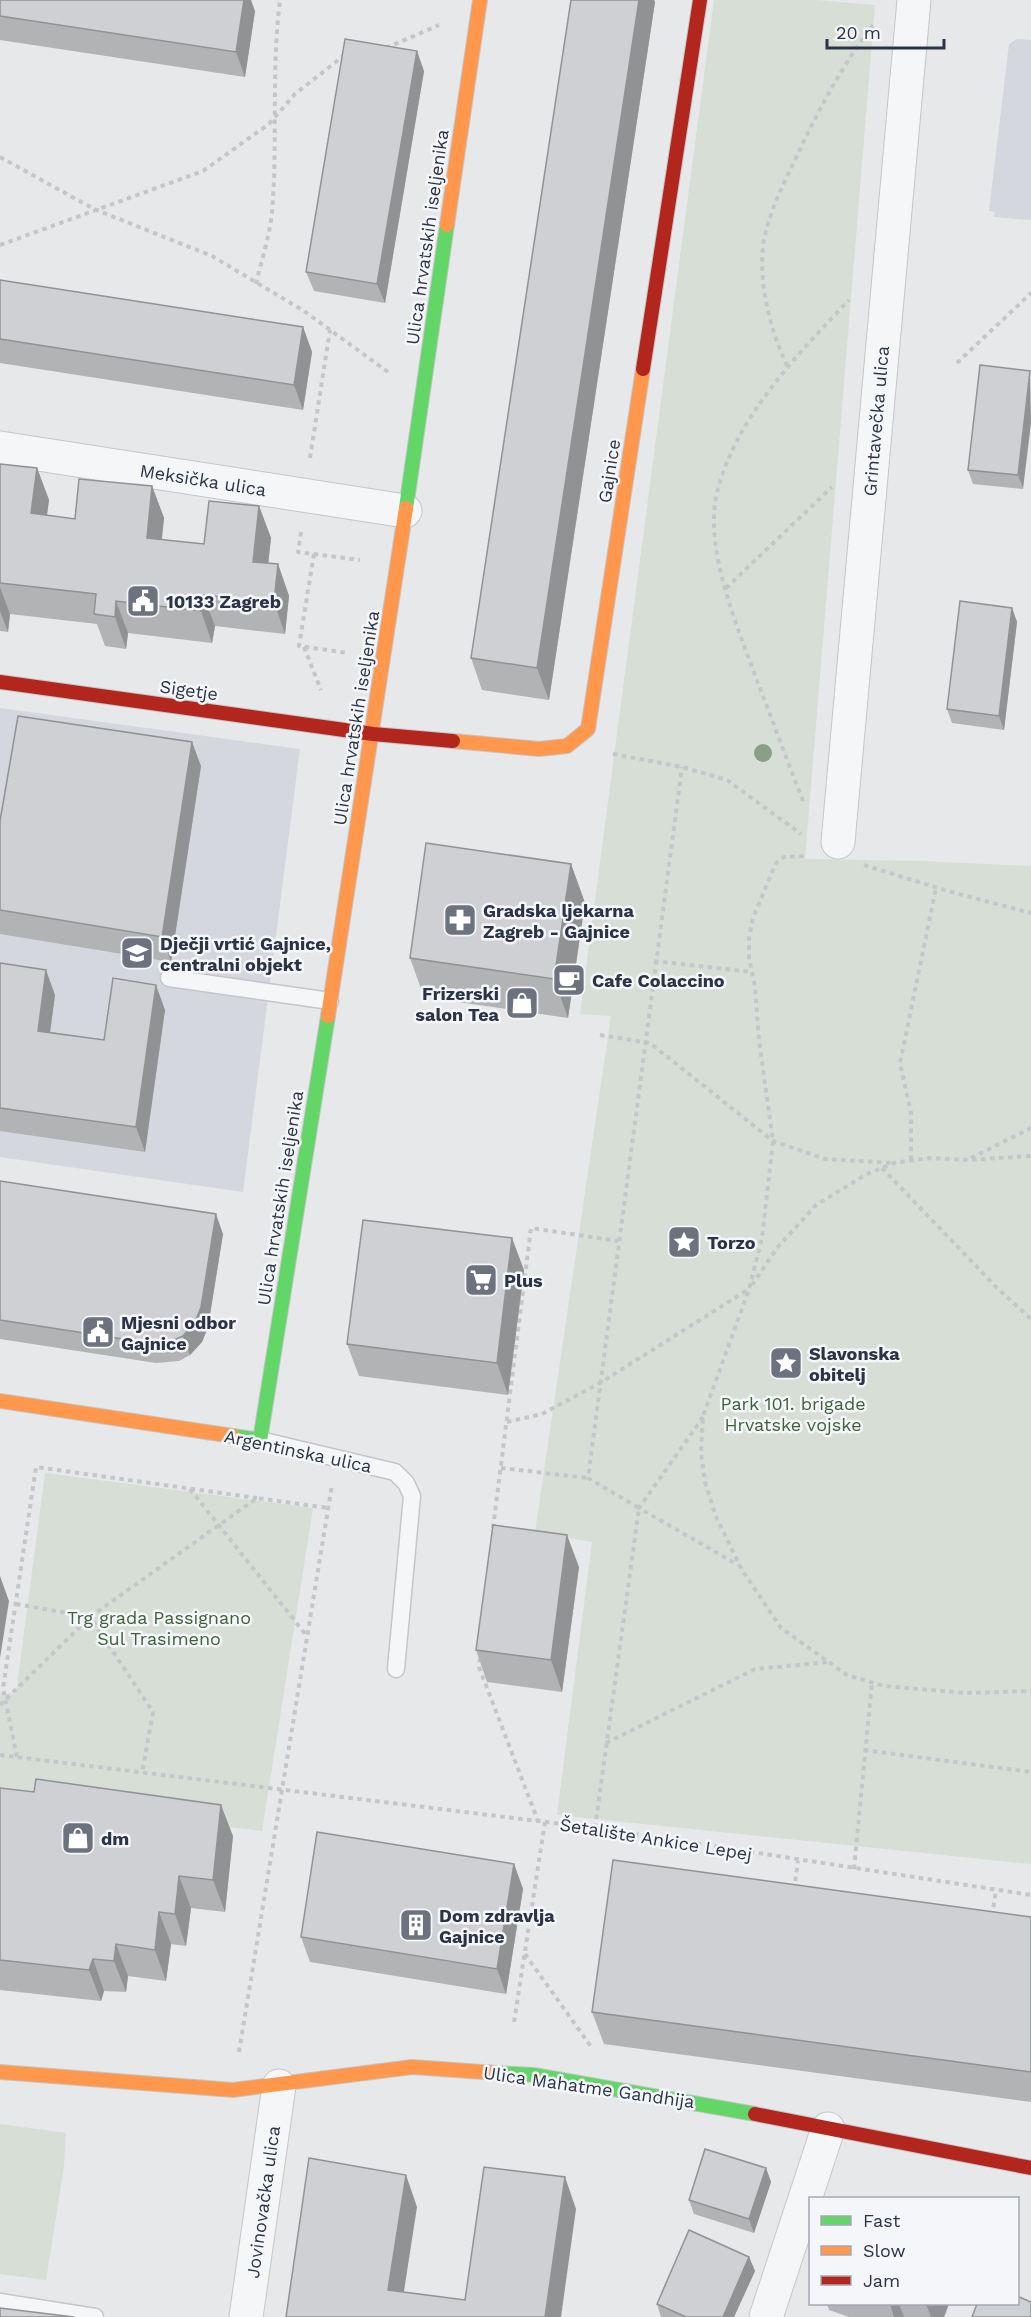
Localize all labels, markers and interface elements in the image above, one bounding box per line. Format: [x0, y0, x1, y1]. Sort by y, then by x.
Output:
scale bar [827, 12, 944, 50]
text: 20 m [836, 22, 881, 43]
street label: Ulica hrvatskih iseljenika [401, 128, 453, 346]
street label: Grintavečka ulica [859, 345, 893, 497]
street label: Gajnice [594, 438, 624, 504]
street label: Meksička ulica [138, 460, 268, 500]
public building icon: 10133 Zagreb [125, 583, 161, 619]
place label: 10133 Zagreb [166, 591, 281, 612]
street label: Ulica hrvatskih iseljenika [329, 609, 383, 827]
street label: Sigetje [158, 676, 220, 704]
place label: Gradska ljekarna Zagreb - Gajnice [483, 900, 634, 942]
pharmacy icon: Gradska ljekarna Zagreb - Gajnice [442, 902, 478, 938]
place label: Dječji vrtić Gajnice, centralni objekt [160, 933, 331, 975]
school or university icon: Dječji vrtić Gajnice, centralni objekt [119, 935, 155, 971]
cafe icon: Cafe Colaccino [551, 962, 587, 998]
place label: Cafe Colaccino [592, 970, 725, 991]
place label: Frizerski salon Tea [415, 983, 500, 1025]
shop icon: Frizerski salon Tea [504, 985, 540, 1021]
street label: Ulica hrvatskih iseljenika [253, 1089, 307, 1307]
place icon: Torzo [666, 1224, 702, 1260]
place label: Torzo [707, 1232, 756, 1253]
supermarket icon: Plus [463, 1262, 499, 1298]
place label: Plus [504, 1270, 543, 1291]
place label: Mjesni odbor Gajnice [121, 1312, 236, 1354]
public building icon: Mjesni odbor Gajnice [80, 1314, 116, 1350]
place label: Slavonska obitelj [809, 1343, 900, 1385]
place icon: Slavonska obitelj [768, 1345, 804, 1381]
park label: Park 101. brigade Hrvatske vojske [720, 1393, 866, 1435]
street label: Argentinska ulica [222, 1425, 374, 1477]
park label: Trg grada Passignano Sul Trasimeno [67, 1607, 251, 1649]
street label: Šetalište Ankice Lepej [558, 1813, 754, 1865]
shop icon: dm [60, 1820, 96, 1856]
place label: dm [101, 1828, 129, 1849]
place label: Dom zdravlja Gajnice [439, 1905, 555, 1947]
building icon: Dom zdravlja Gajnice [398, 1907, 434, 1943]
street label: Ulica Mahatme Gandhija [482, 2062, 696, 2112]
street label: Jovinovačka ulica [242, 2124, 284, 2280]
legend [809, 2197, 1019, 2305]
text: Fast [863, 2210, 901, 2231]
text: Slow [863, 2240, 906, 2261]
text: Jam [863, 2270, 900, 2291]

